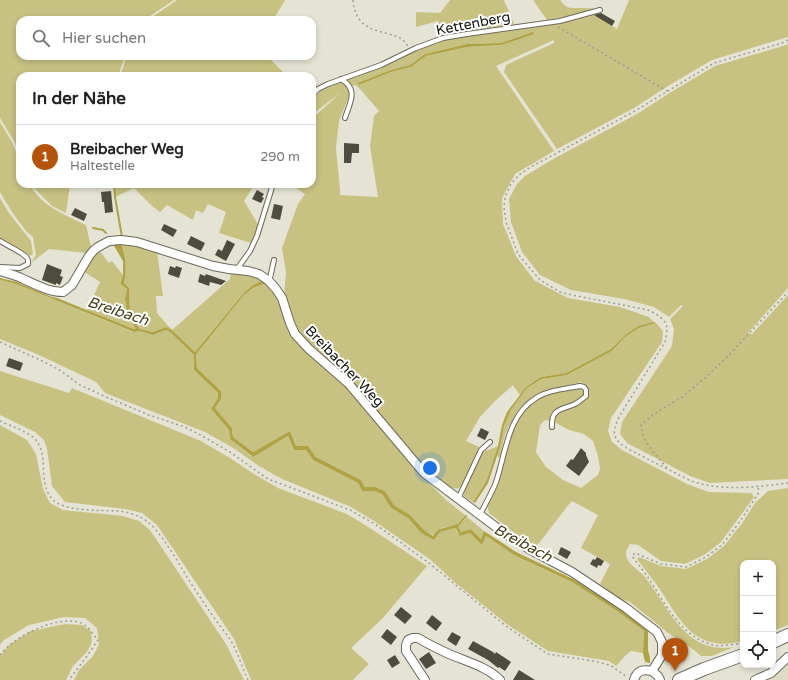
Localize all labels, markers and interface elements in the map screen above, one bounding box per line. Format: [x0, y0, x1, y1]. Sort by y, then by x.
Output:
street label: Kettenberg [435, 8, 512, 39]
search box [16, 16, 316, 60]
icon: search [30, 27, 52, 49]
text: Hier suchen [62, 29, 146, 47]
text: In der Nähe [32, 88, 126, 109]
text: Breibacher Weg [70, 140, 184, 158]
text: 1 [41, 149, 49, 165]
text: 290 m [260, 149, 300, 165]
text: Haltestelle [70, 158, 135, 174]
water label: Breibach [85, 293, 152, 330]
street label: Breibacher Weg [302, 322, 388, 410]
your location [420, 458, 440, 478]
water label: Breibach [491, 520, 556, 566]
map controls [740, 560, 776, 668]
button: + [740, 560, 776, 596]
button: − [740, 596, 776, 632]
button: locate [740, 632, 776, 668]
pin: 1 [662, 638, 688, 671]

